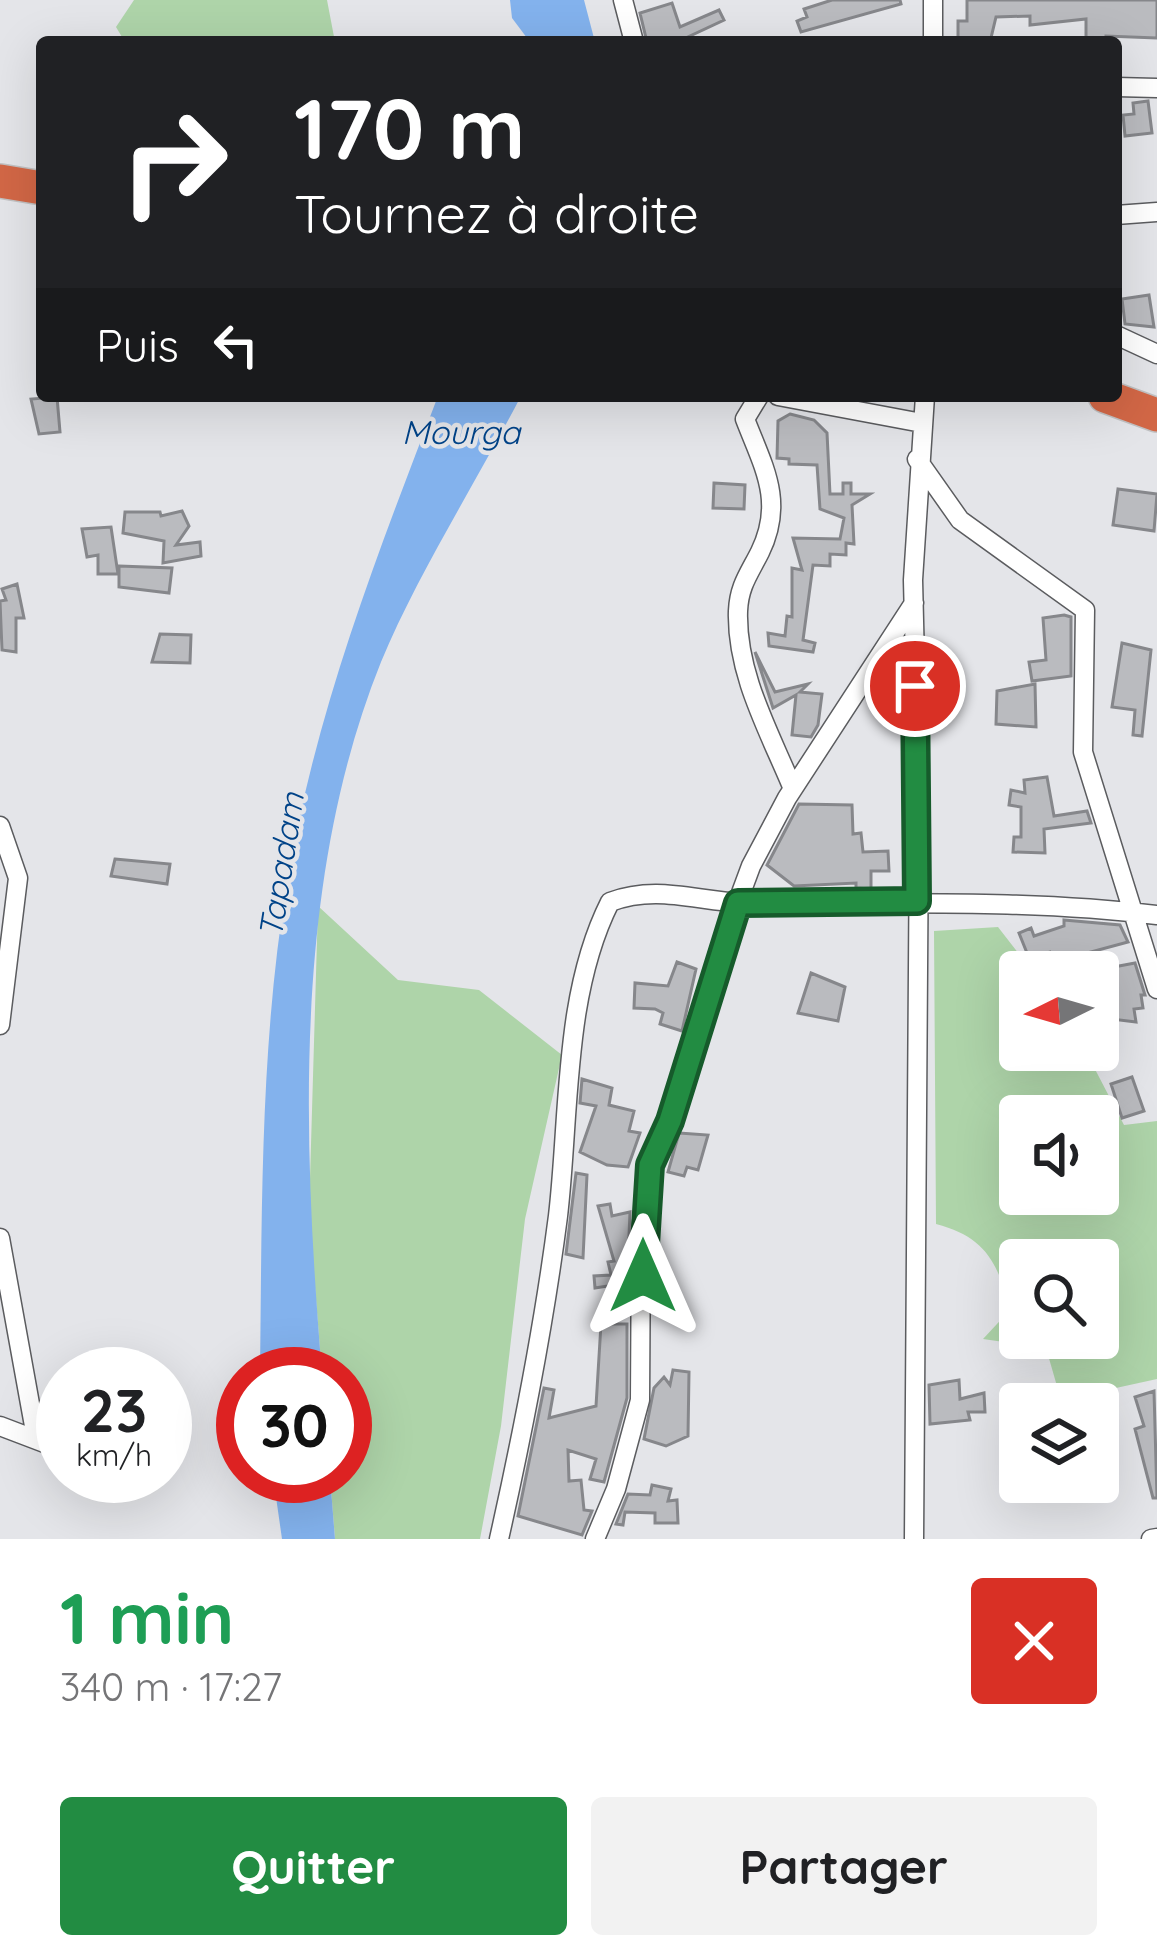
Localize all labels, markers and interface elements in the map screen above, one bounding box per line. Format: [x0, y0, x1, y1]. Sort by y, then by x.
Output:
text: 170 m [294, 75, 525, 180]
icon: right [96, 84, 252, 240]
text: Tournez à droite [294, 179, 699, 247]
icon: left [203, 312, 269, 378]
text: Puis [96, 317, 179, 373]
water label: Mourga [402, 411, 522, 452]
pin [864, 635, 966, 737]
icon: arrive [882, 653, 948, 719]
water label: Tapadam [249, 788, 312, 941]
north arrow [999, 951, 1119, 1071]
map controls [999, 951, 1119, 1503]
button: sound [999, 1095, 1119, 1215]
position arrow [580, 1213, 706, 1339]
button: search [999, 1239, 1119, 1359]
speed limit sign: 30 [216, 1347, 372, 1503]
text: 23 [81, 1372, 147, 1447]
button: layers [999, 1383, 1119, 1503]
text: km/h [76, 1436, 152, 1474]
text: 1 min [60, 1572, 234, 1662]
button: close [971, 1578, 1097, 1704]
text: 340 m · 17:27 [60, 1662, 282, 1711]
button: Quitter [60, 1797, 567, 1935]
button: Partager [591, 1797, 1097, 1935]

